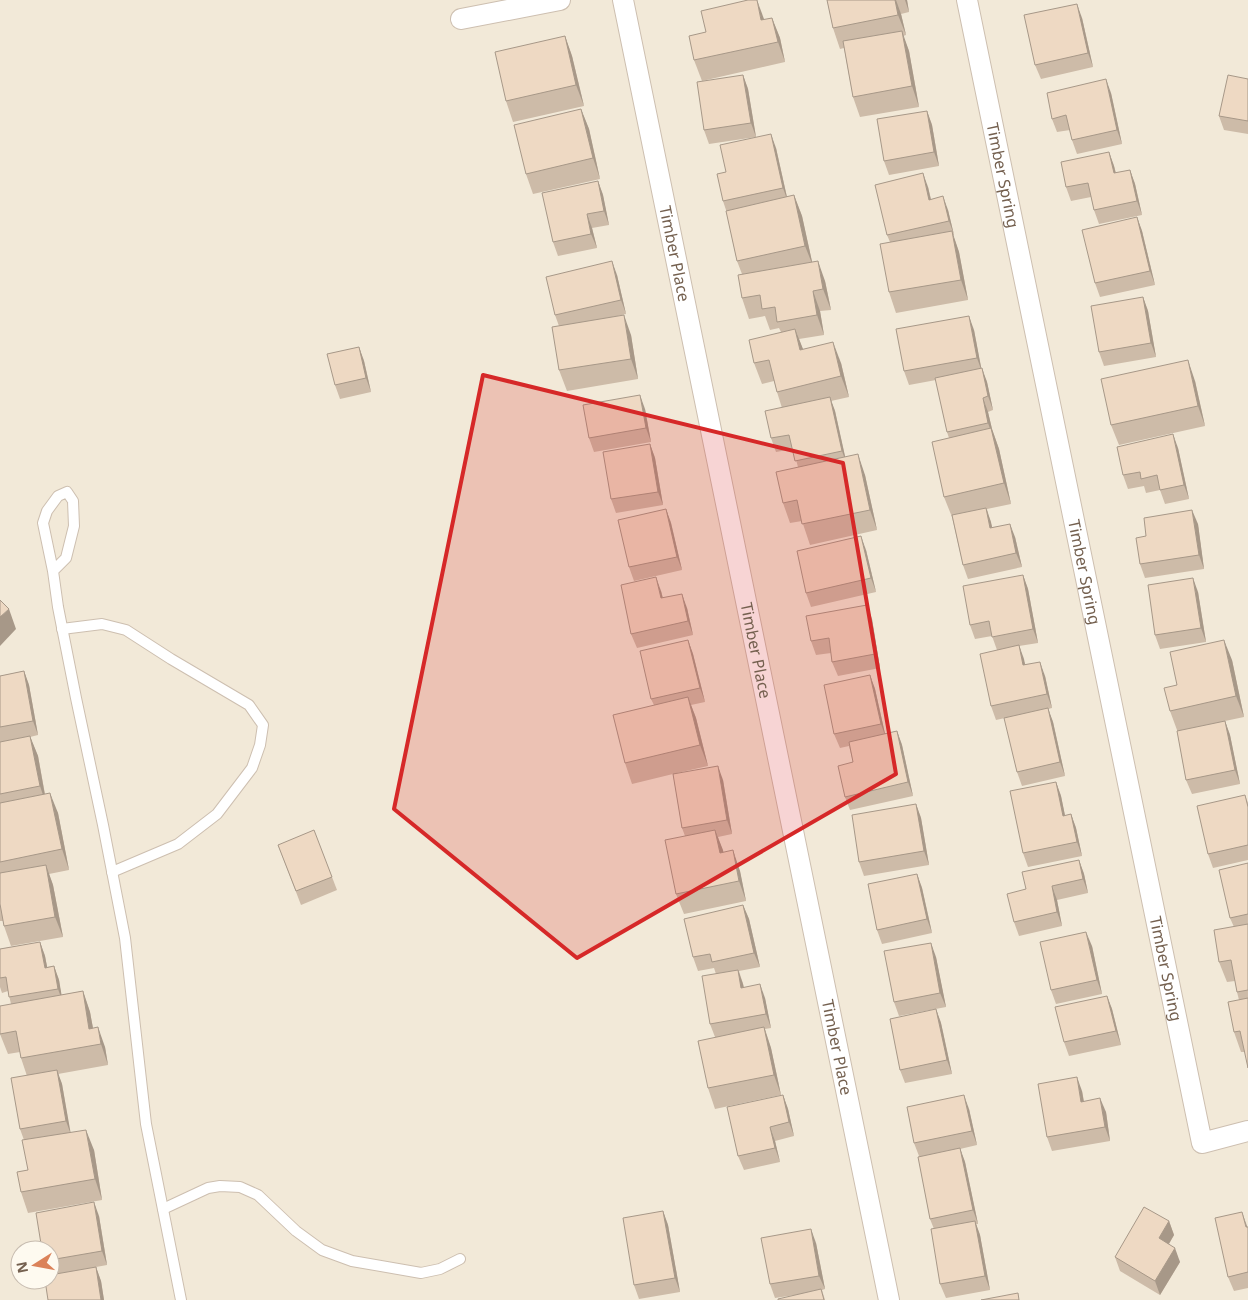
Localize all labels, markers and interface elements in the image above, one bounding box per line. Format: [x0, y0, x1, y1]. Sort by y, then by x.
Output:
street label: Timber Spring [982, 121, 1025, 230]
street label: Timber Place [654, 204, 695, 304]
street label: Timber Spring [1063, 518, 1106, 627]
street label: Timber Place [736, 601, 777, 700]
street label: Timber Spring [1145, 914, 1188, 1023]
street label: Timber Place [817, 997, 858, 1097]
north arrow [10, 1240, 60, 1290]
text: N [11, 1260, 32, 1275]

